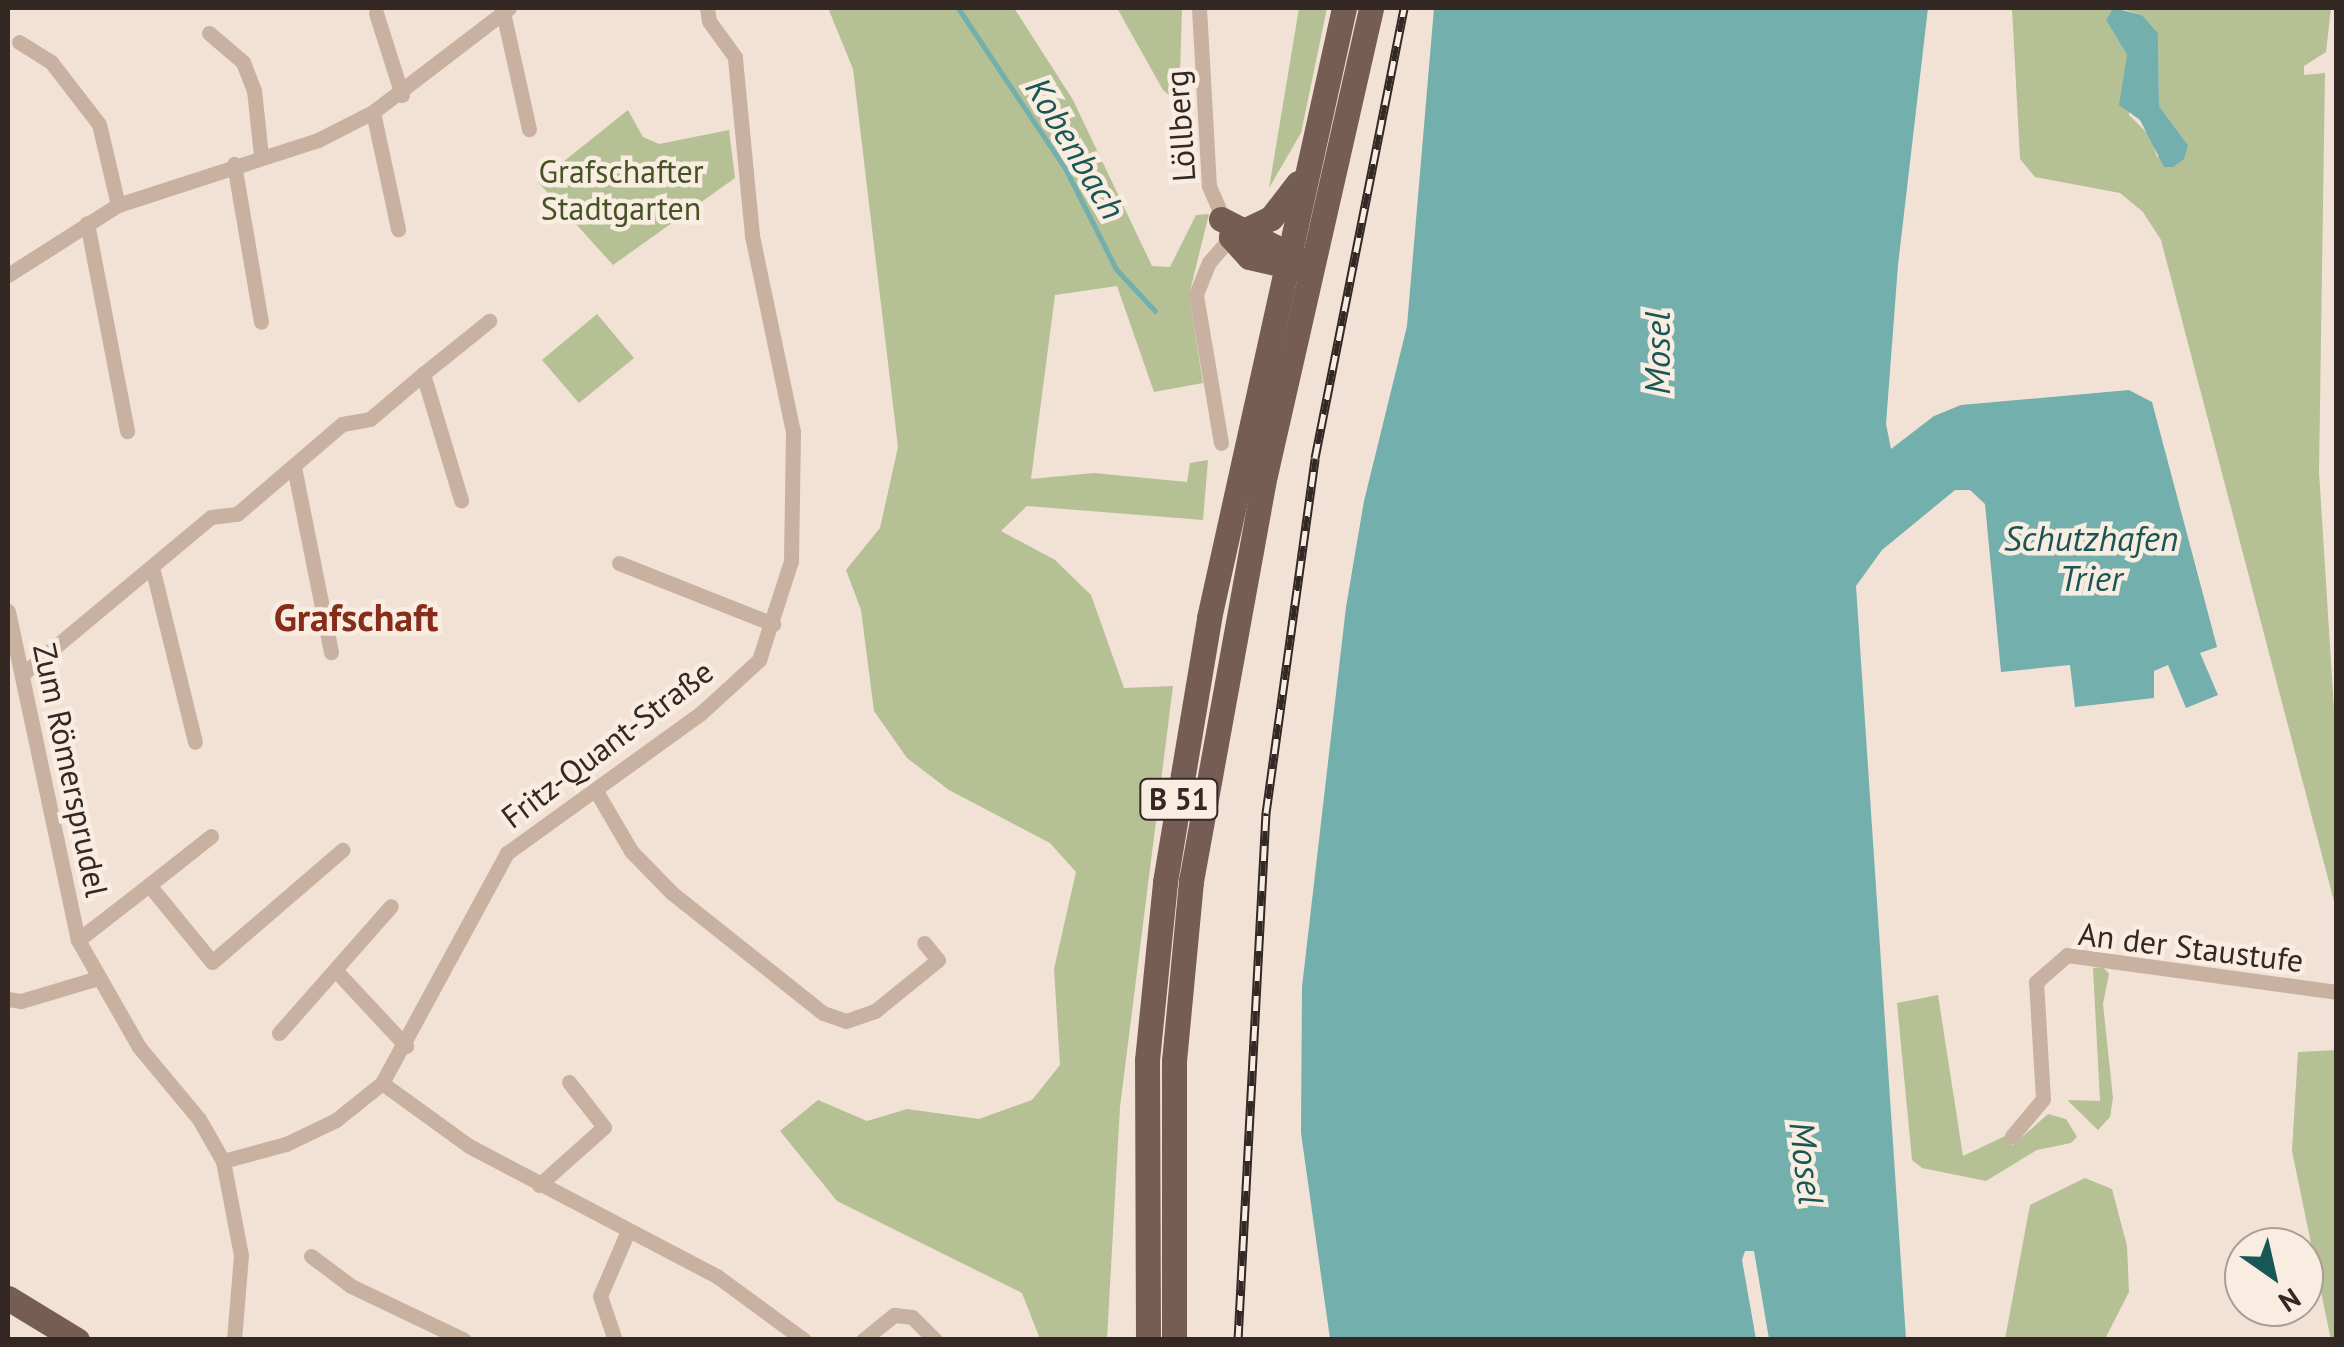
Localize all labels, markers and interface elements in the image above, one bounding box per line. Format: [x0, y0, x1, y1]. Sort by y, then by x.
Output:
street label: Löllberg [1157, 69, 1203, 183]
water label: Kobenbach [1017, 70, 1135, 226]
park label: Grafschafter Stadtgarten [538, 153, 704, 228]
water label: Mosel [1636, 311, 1678, 395]
water label: Schutzhafen Trier [2004, 517, 2178, 599]
district label: Grafschaft [274, 594, 438, 640]
street label: Zum Römersprudel [25, 640, 117, 900]
street label: Fritz-Quant-Straße [494, 652, 720, 836]
road number: B 51 [1139, 774, 1219, 824]
street label: An der Staustufe [2076, 914, 2306, 980]
water label: Mosel [1781, 1119, 1833, 1207]
north arrow [2224, 1227, 2324, 1327]
text: N [2272, 1280, 2308, 1321]

